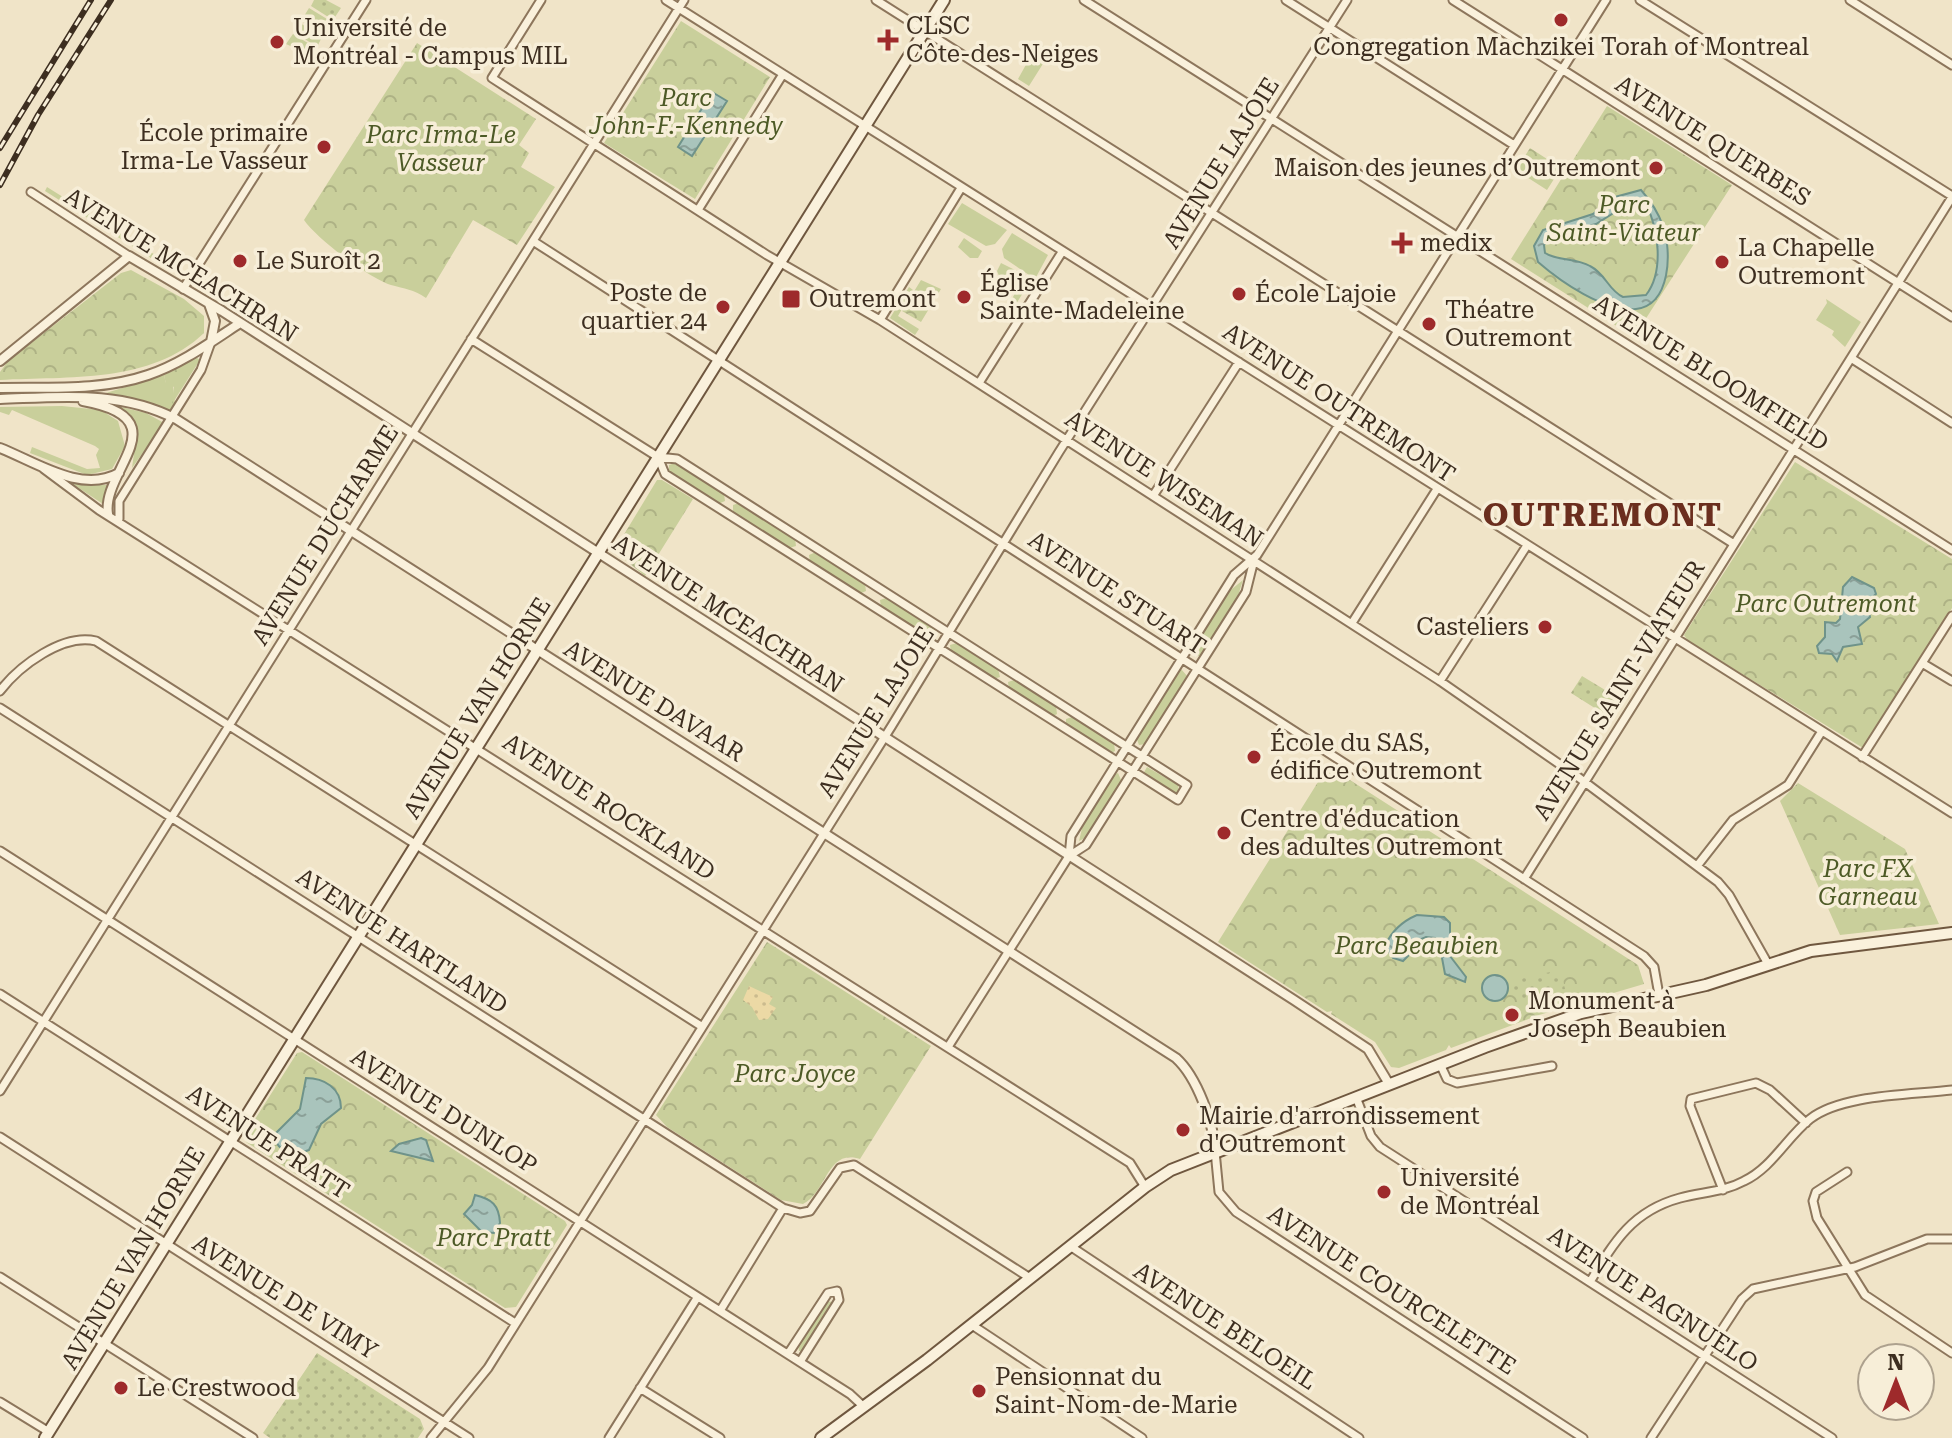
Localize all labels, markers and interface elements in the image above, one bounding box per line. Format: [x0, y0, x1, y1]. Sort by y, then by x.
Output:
marker: Congregation Machzikei Torah of Montreal [1552, 11, 1570, 29]
place label: CLSC Côte-des-Neiges [906, 12, 1098, 68]
place label: Université de Montréal - Campus MIL [293, 14, 568, 70]
marker: CLSC Côte-des-Neiges [877, 29, 899, 51]
marker: Université de Montréal - Campus MIL [268, 33, 286, 51]
place label: Congregation Machzikei Torah of Montreal [1313, 33, 1809, 61]
street label: AVENUE QUERBES [1610, 70, 1816, 212]
street label: AVENUE LAJOIE [1157, 72, 1285, 254]
park label: Parc John-F.-Kennedy [588, 84, 783, 140]
place label: École primaire Irma-Le Vasseur [121, 118, 308, 175]
park label: Parc Irma-Le Vasseur [365, 121, 516, 177]
marker: École primaire Irma-Le Vasseur [315, 138, 333, 156]
place label: Maison des jeunes d’Outremont [1274, 154, 1640, 182]
marker: Maison des jeunes d’Outremont [1647, 159, 1665, 177]
street label: AVENUE MCEACHRAN [59, 182, 303, 348]
park label: Parc Saint-Viateur [1546, 191, 1701, 247]
place label: medix [1420, 229, 1492, 257]
marker: medix [1391, 232, 1413, 254]
place label: La Chapelle Outremont [1738, 234, 1875, 290]
place label: Le Suroît 2 [256, 247, 381, 275]
marker: Le Suroît 2 [231, 252, 249, 270]
marker: La Chapelle Outremont [1713, 253, 1731, 271]
place label: Église Sainte-Madeleine [980, 268, 1184, 325]
place label: Poste de quartier 24 [581, 279, 708, 335]
place label: École Lajoie [1255, 279, 1396, 308]
place label: Outremont [809, 285, 936, 313]
marker: École Lajoie [1230, 285, 1248, 303]
marker: Outremont [780, 288, 802, 310]
marker: Église Sainte-Madeleine [955, 288, 973, 306]
street label: AVENUE BLOOMFIELD [1588, 289, 1834, 457]
place label: Théatre Outremont [1445, 296, 1572, 352]
marker: Poste de quartier 24 [714, 298, 732, 316]
marker: Théatre Outremont [1420, 315, 1438, 333]
street label: AVENUE OUTREMONT [1218, 317, 1460, 489]
street label: AVENUE WISEMAN [1060, 405, 1268, 553]
street label: AVENUE DUCHARME [246, 420, 404, 650]
district label: OUTREMONT [1483, 496, 1723, 534]
street label: AVENUE STUART [1023, 525, 1211, 661]
street label: AVENUE MCEACHRAN [607, 529, 849, 699]
street label: AVENUE SAINT-VIATEUR [1527, 555, 1711, 825]
park label: Parc Outremont [1734, 590, 1917, 618]
street label: AVENUE VAN HORNE [398, 592, 556, 824]
place label: Casteliers [1416, 613, 1529, 641]
marker: Casteliers [1536, 618, 1554, 636]
street label: AVENUE LAJOIE [812, 621, 940, 803]
street label: AVENUE DAVAAR [559, 634, 749, 768]
street label: AVENUE ROCKLAND [498, 728, 720, 886]
place label: École du SAS, édifice Outremont [1270, 728, 1482, 785]
marker: École du SAS, édifice Outremont [1245, 748, 1263, 766]
place label: Centre d'éducation des adultes Outremont [1240, 805, 1503, 861]
marker: Centre d'éducation des adultes Outremont [1215, 824, 1233, 842]
park label: Parc FX Garneau [1818, 855, 1918, 911]
street label: AVENUE HARTLAND [291, 862, 513, 1020]
park label: Parc Beaubien [1334, 932, 1499, 960]
place label: Monument à Joseph Beaubien [1528, 987, 1727, 1043]
marker: Monument à Joseph Beaubien [1503, 1006, 1521, 1024]
street label: AVENUE DUNLOP [346, 1042, 542, 1180]
park label: Parc Joyce [733, 1060, 856, 1088]
street label: AVENUE PRATT [182, 1079, 354, 1205]
place label: Mairie d'arrondissement d'Outremont [1199, 1102, 1480, 1158]
marker: Mairie d'arrondissement d'Outremont [1174, 1121, 1192, 1139]
street label: AVENUE VAN HORNE [55, 1141, 211, 1375]
place label: Université de Montréal [1400, 1164, 1540, 1220]
marker: Université de Montréal [1375, 1183, 1393, 1201]
street label: AVENUE COURCELETTE [1263, 1199, 1521, 1381]
street label: AVENUE PAGNUELO [1543, 1221, 1763, 1377]
park label: Parc Pratt [435, 1224, 552, 1252]
street label: AVENUE DE VIMY [187, 1229, 383, 1366]
street label: AVENUE BELOEIL [1128, 1256, 1322, 1396]
north arrow [1856, 1342, 1936, 1422]
text: N [1888, 1350, 1905, 1375]
place label: Pensionnat du Saint-Nom-de-Marie [995, 1363, 1237, 1419]
place label: Le Crestwood [137, 1374, 296, 1402]
marker: Le Crestwood [112, 1379, 130, 1397]
marker: Pensionnat du Saint-Nom-de-Marie [970, 1382, 988, 1400]

